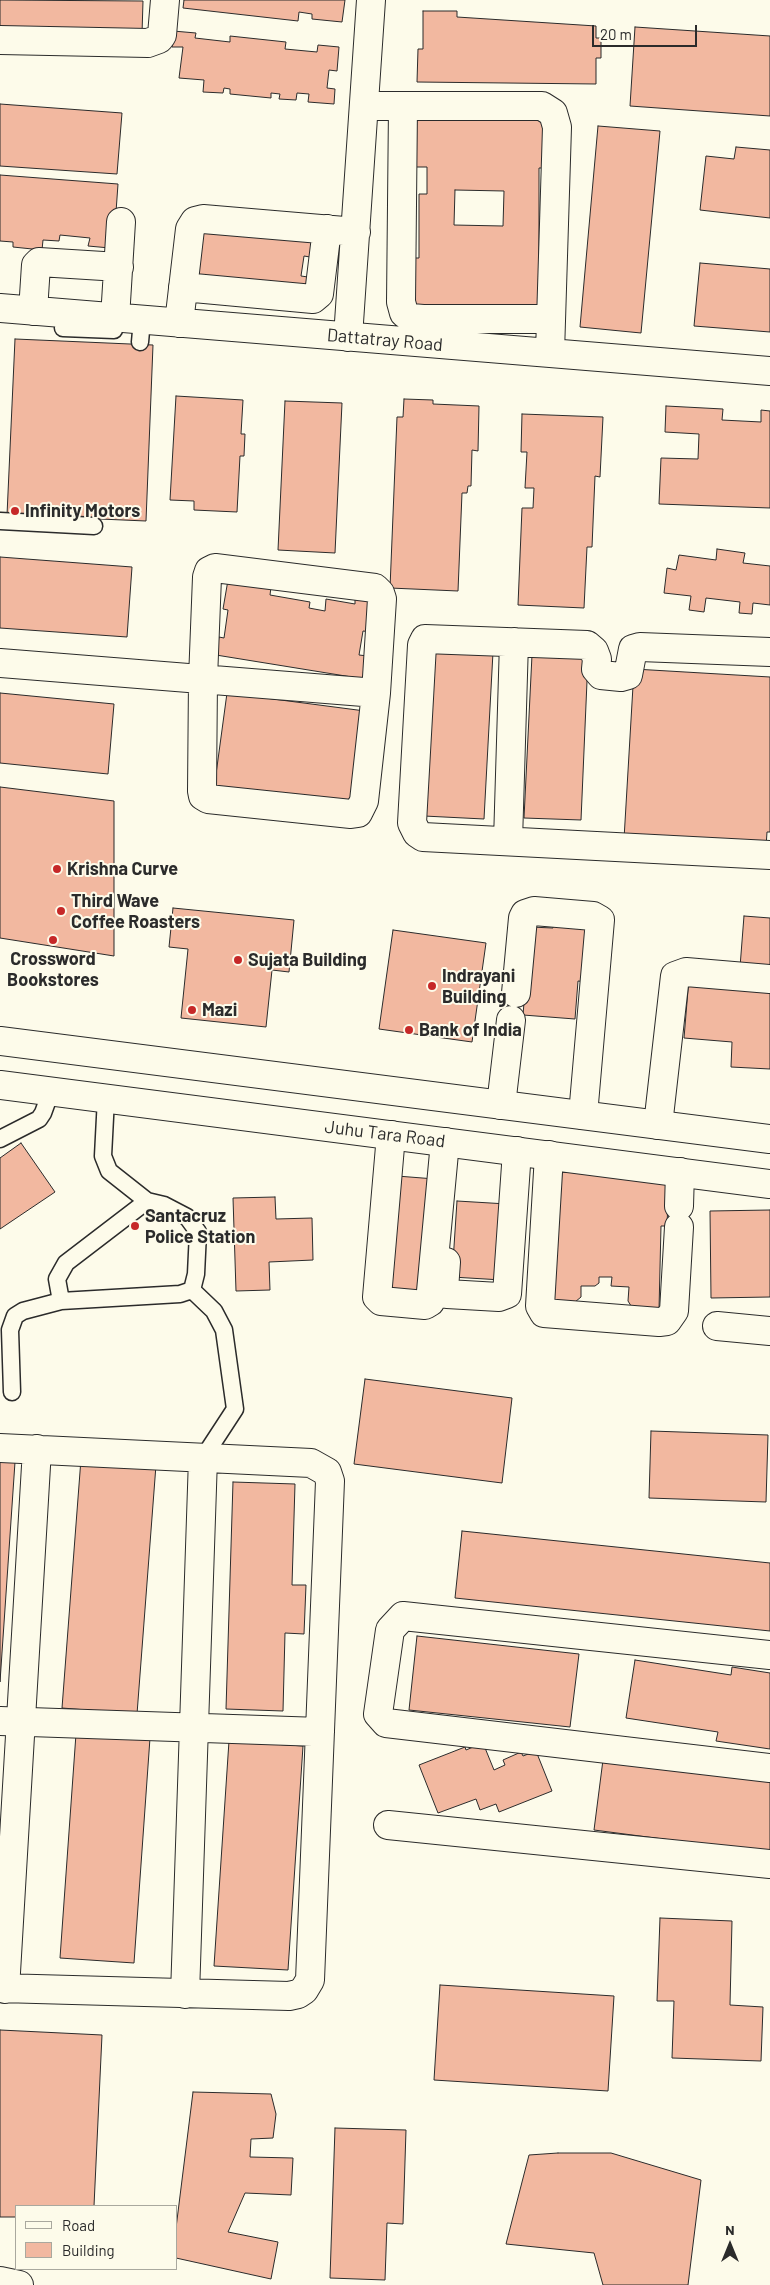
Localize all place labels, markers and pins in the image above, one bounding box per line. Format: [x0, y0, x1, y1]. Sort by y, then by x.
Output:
place label: Infinity Motors [25, 500, 140, 522]
marker: Infinity Motors [9, 505, 21, 517]
place label: Krishna Curve [67, 858, 178, 880]
marker: Krishna Curve [51, 863, 63, 875]
place label: Third Wave Coffee Roasters [71, 890, 200, 932]
marker: Third Wave Coffee Roasters [55, 905, 67, 917]
marker: Crossword Bookstores [47, 934, 59, 946]
place label: Crossword Bookstores [7, 948, 99, 991]
place label: Sujata Building [248, 949, 367, 971]
marker: Sujata Building [232, 954, 244, 966]
place label: Indrayani Building [442, 965, 515, 1008]
marker: Indrayani Building [426, 980, 438, 992]
place label: Mazi [202, 999, 237, 1021]
marker: Mazi [186, 1004, 198, 1016]
place label: Bank of India [419, 1019, 522, 1041]
marker: Bank of India [403, 1024, 415, 1036]
place label: Santacruz Police Station [145, 1205, 255, 1248]
marker: Santacruz Police Station [129, 1220, 141, 1232]

